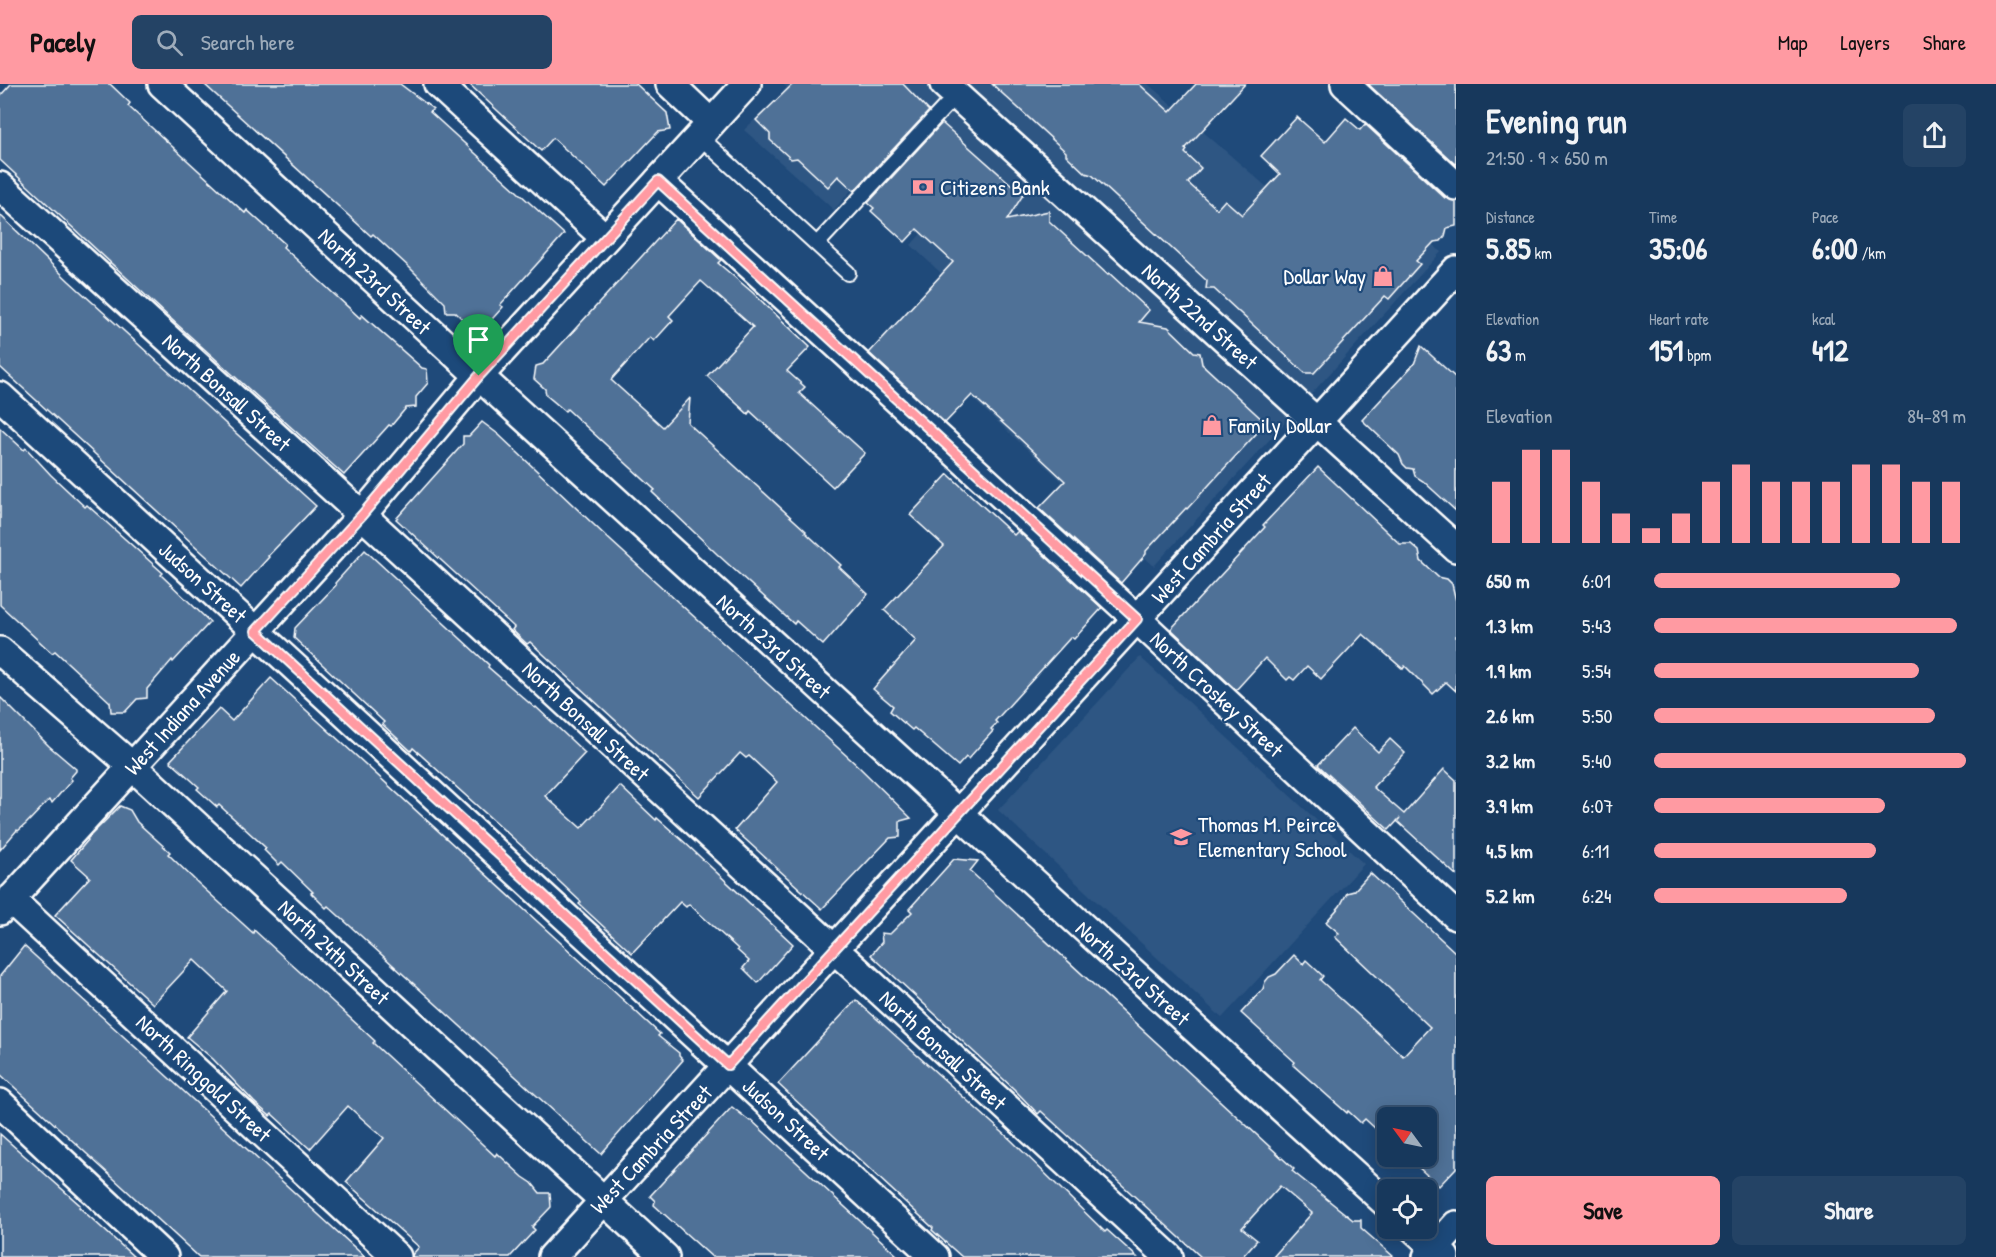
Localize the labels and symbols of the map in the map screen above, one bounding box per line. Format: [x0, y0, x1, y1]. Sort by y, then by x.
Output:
place label: Citizens Bank [940, 172, 1050, 202]
bank icon: Citizens Bank [911, 175, 935, 199]
street label: North 23rd Street [312, 221, 438, 341]
street label: North 22nd Street [1136, 256, 1265, 376]
place label: Dollar Way [1284, 261, 1366, 291]
shop icon: Dollar Way [1371, 264, 1395, 288]
pin [453, 314, 504, 376]
street label: North Bonsall Street [156, 326, 298, 458]
place label: Family Dollar [1228, 410, 1332, 440]
shop icon: Family Dollar [1200, 413, 1224, 437]
street label: West Cambria Street [1144, 466, 1278, 610]
street label: Judson Street [152, 534, 254, 630]
street label: North 23rd Street [710, 587, 838, 706]
street label: North Croskey Street [1144, 624, 1291, 764]
street label: West Indiana Avenue [117, 642, 247, 782]
street label: North Bonsall Street [516, 654, 656, 788]
place label: Thomas M. Peirce Elementary School [1198, 809, 1347, 864]
school or university icon: Thomas M. Peirce Elementary School [1169, 825, 1193, 849]
street label: North 24th Street [272, 892, 397, 1012]
street label: North 23rd Street [1069, 914, 1197, 1033]
street label: North Bonsall Street [873, 983, 1013, 1117]
street label: North Ringgold Street [130, 1007, 279, 1149]
street label: Judson Street [736, 1071, 836, 1167]
street label: West Cambria Street [583, 1078, 719, 1220]
north arrow [1377, 1107, 1437, 1167]

